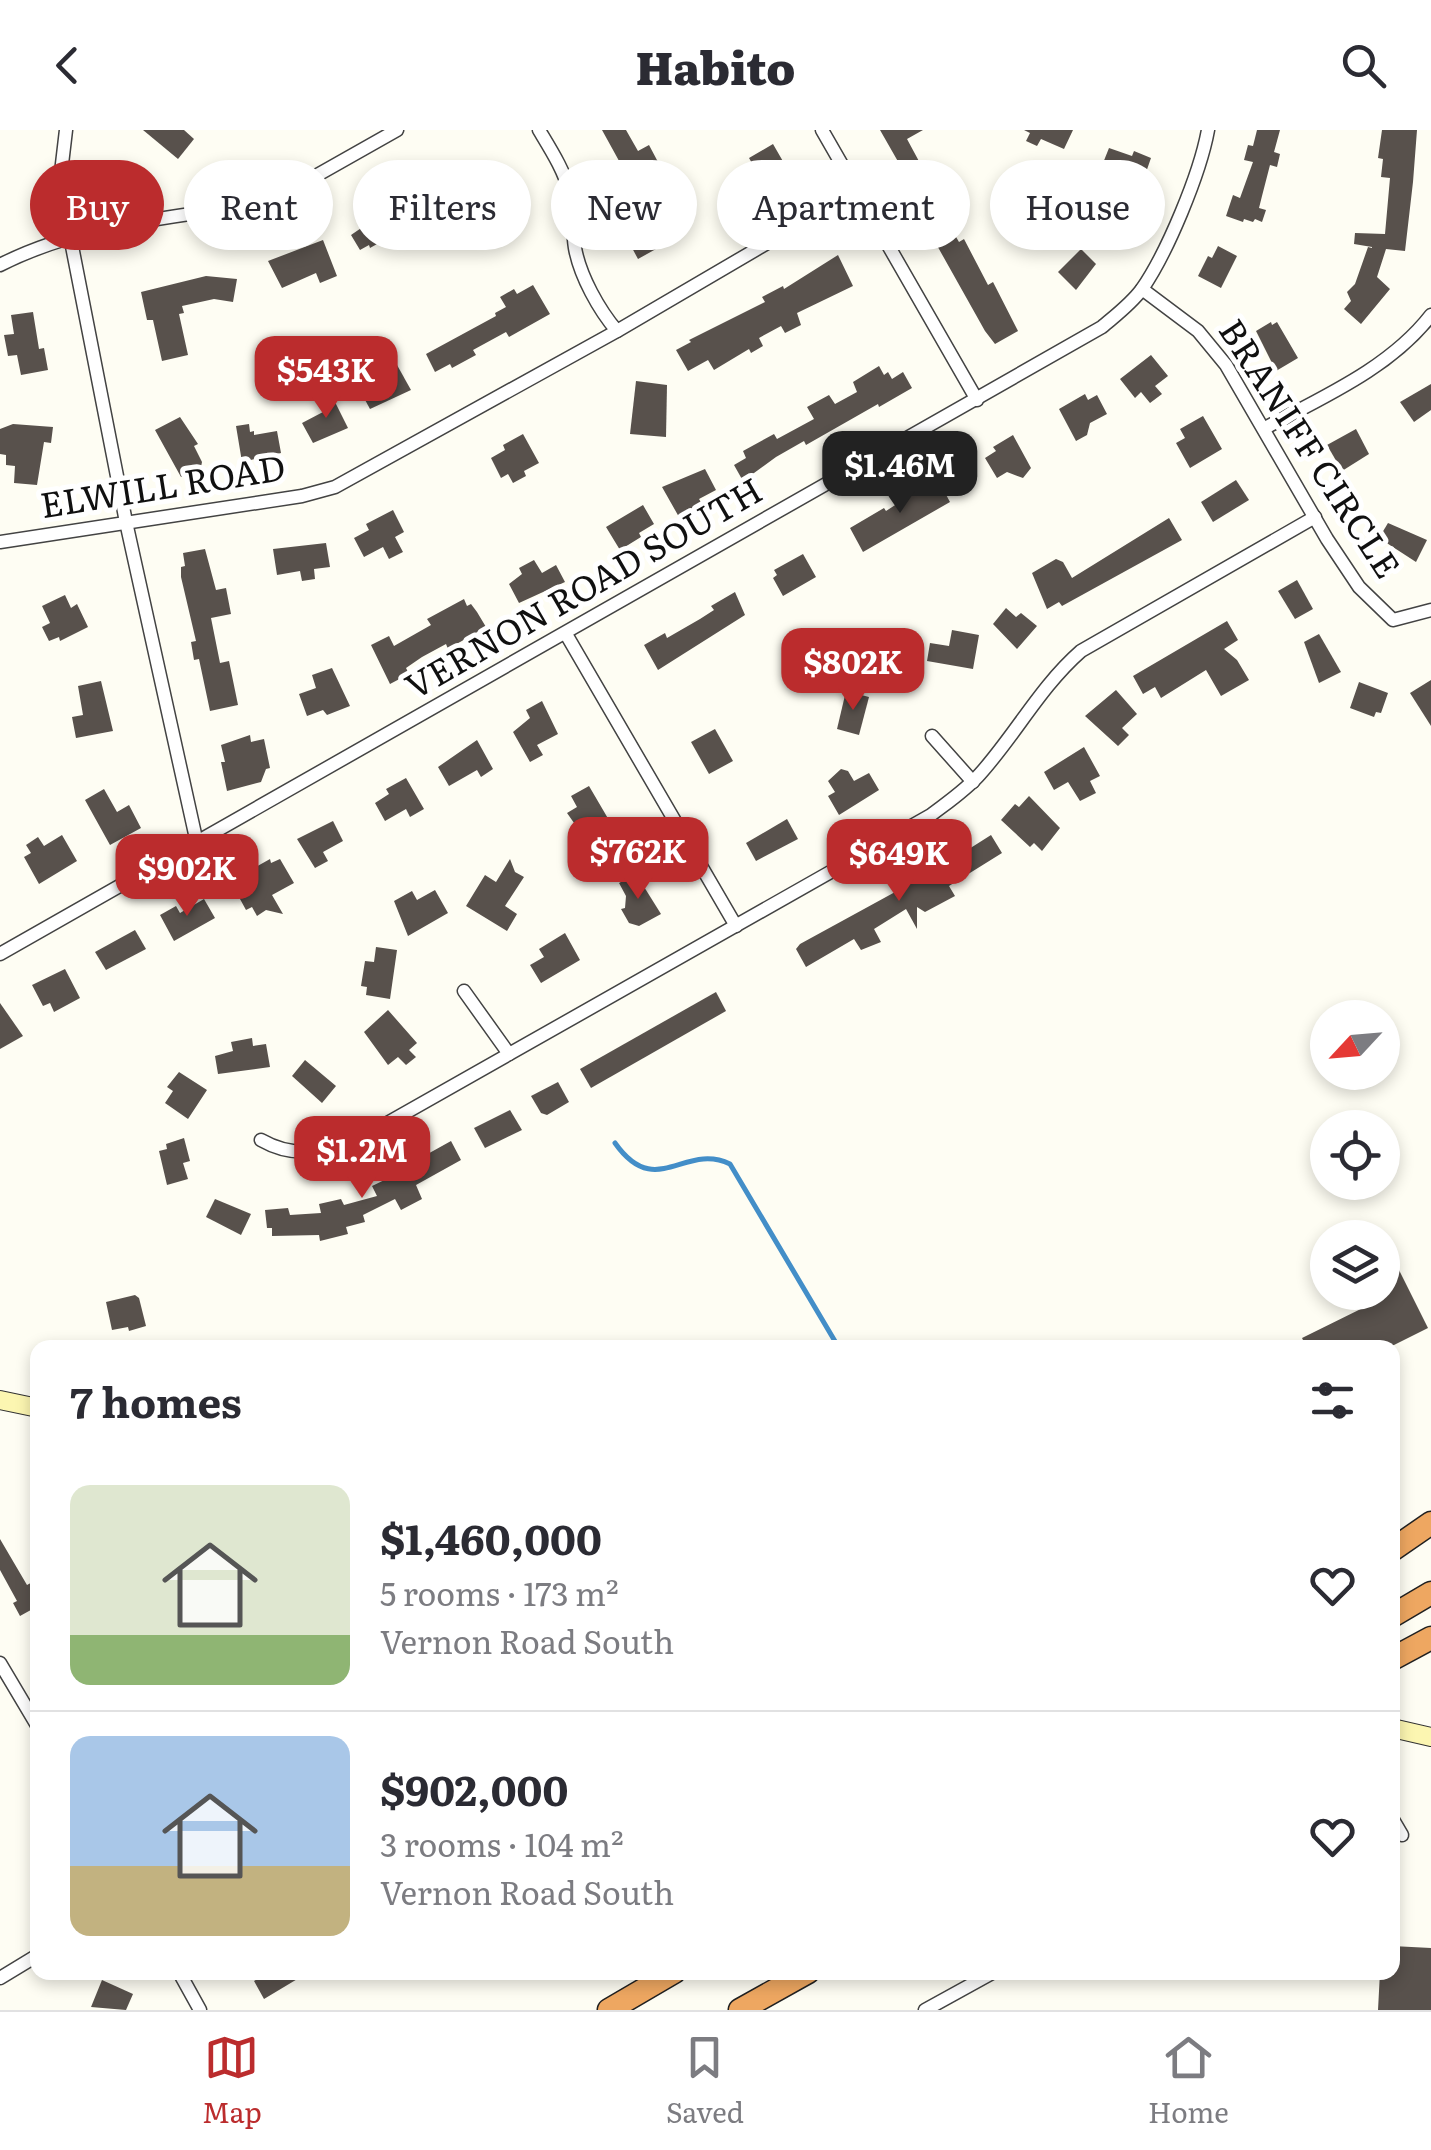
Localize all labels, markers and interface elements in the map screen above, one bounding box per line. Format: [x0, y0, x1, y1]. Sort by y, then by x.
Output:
text: Habito [636, 32, 795, 99]
icon: back [40, 38, 95, 93]
icon: search [1336, 38, 1391, 93]
chip: Buy [30, 160, 164, 250]
chip: Rent [184, 160, 333, 250]
chip: Filters [353, 160, 531, 250]
chip: New [551, 160, 697, 250]
chip: Apartment [717, 160, 970, 250]
chip: House [990, 160, 1165, 250]
street label: BRANIFF CIRCLE [1208, 307, 1415, 587]
pin: $543K [256, 336, 396, 421]
text: $543K [277, 344, 375, 392]
pin: $1.46M [819, 431, 981, 516]
street label: ELWILL ROAD [36, 439, 289, 529]
text: $1.46M [844, 439, 956, 487]
street label: VERNON ROAD SOUTH [394, 463, 771, 710]
pin: $802K [783, 628, 923, 713]
text: $802K [803, 636, 903, 684]
pin: $762K [568, 817, 708, 902]
pin: $649K [829, 819, 969, 904]
text: $762K [590, 825, 686, 873]
text: $649K [849, 827, 949, 875]
pin: $902K [117, 834, 257, 919]
text: $902K [138, 842, 236, 890]
north arrow [1310, 1000, 1400, 1090]
map controls [1310, 1000, 1400, 1310]
button: locate [1310, 1110, 1400, 1200]
pin: $1.2M [292, 1116, 432, 1201]
text: $1.2M [316, 1124, 408, 1172]
button: layers [1310, 1220, 1400, 1310]
text: 7 homes [70, 1369, 242, 1431]
icon: filters [1305, 1373, 1360, 1428]
text: $1,460,000 [380, 1506, 602, 1568]
icon: home [150, 1525, 270, 1645]
icon: heart [1305, 1558, 1360, 1613]
text: 5 rooms · 173 m² [380, 1568, 619, 1616]
text: Vernon Road South [380, 1616, 674, 1664]
text: $902,000 [380, 1757, 568, 1819]
icon: home [150, 1776, 270, 1896]
icon: heart [1305, 1809, 1360, 1864]
text: 3 rooms · 104 m² [380, 1819, 624, 1867]
text: Vernon Road South [380, 1867, 674, 1915]
tab: Map [202, 2030, 262, 2132]
tab: Saved [666, 2030, 744, 2132]
tab: Home [1148, 2030, 1229, 2132]

